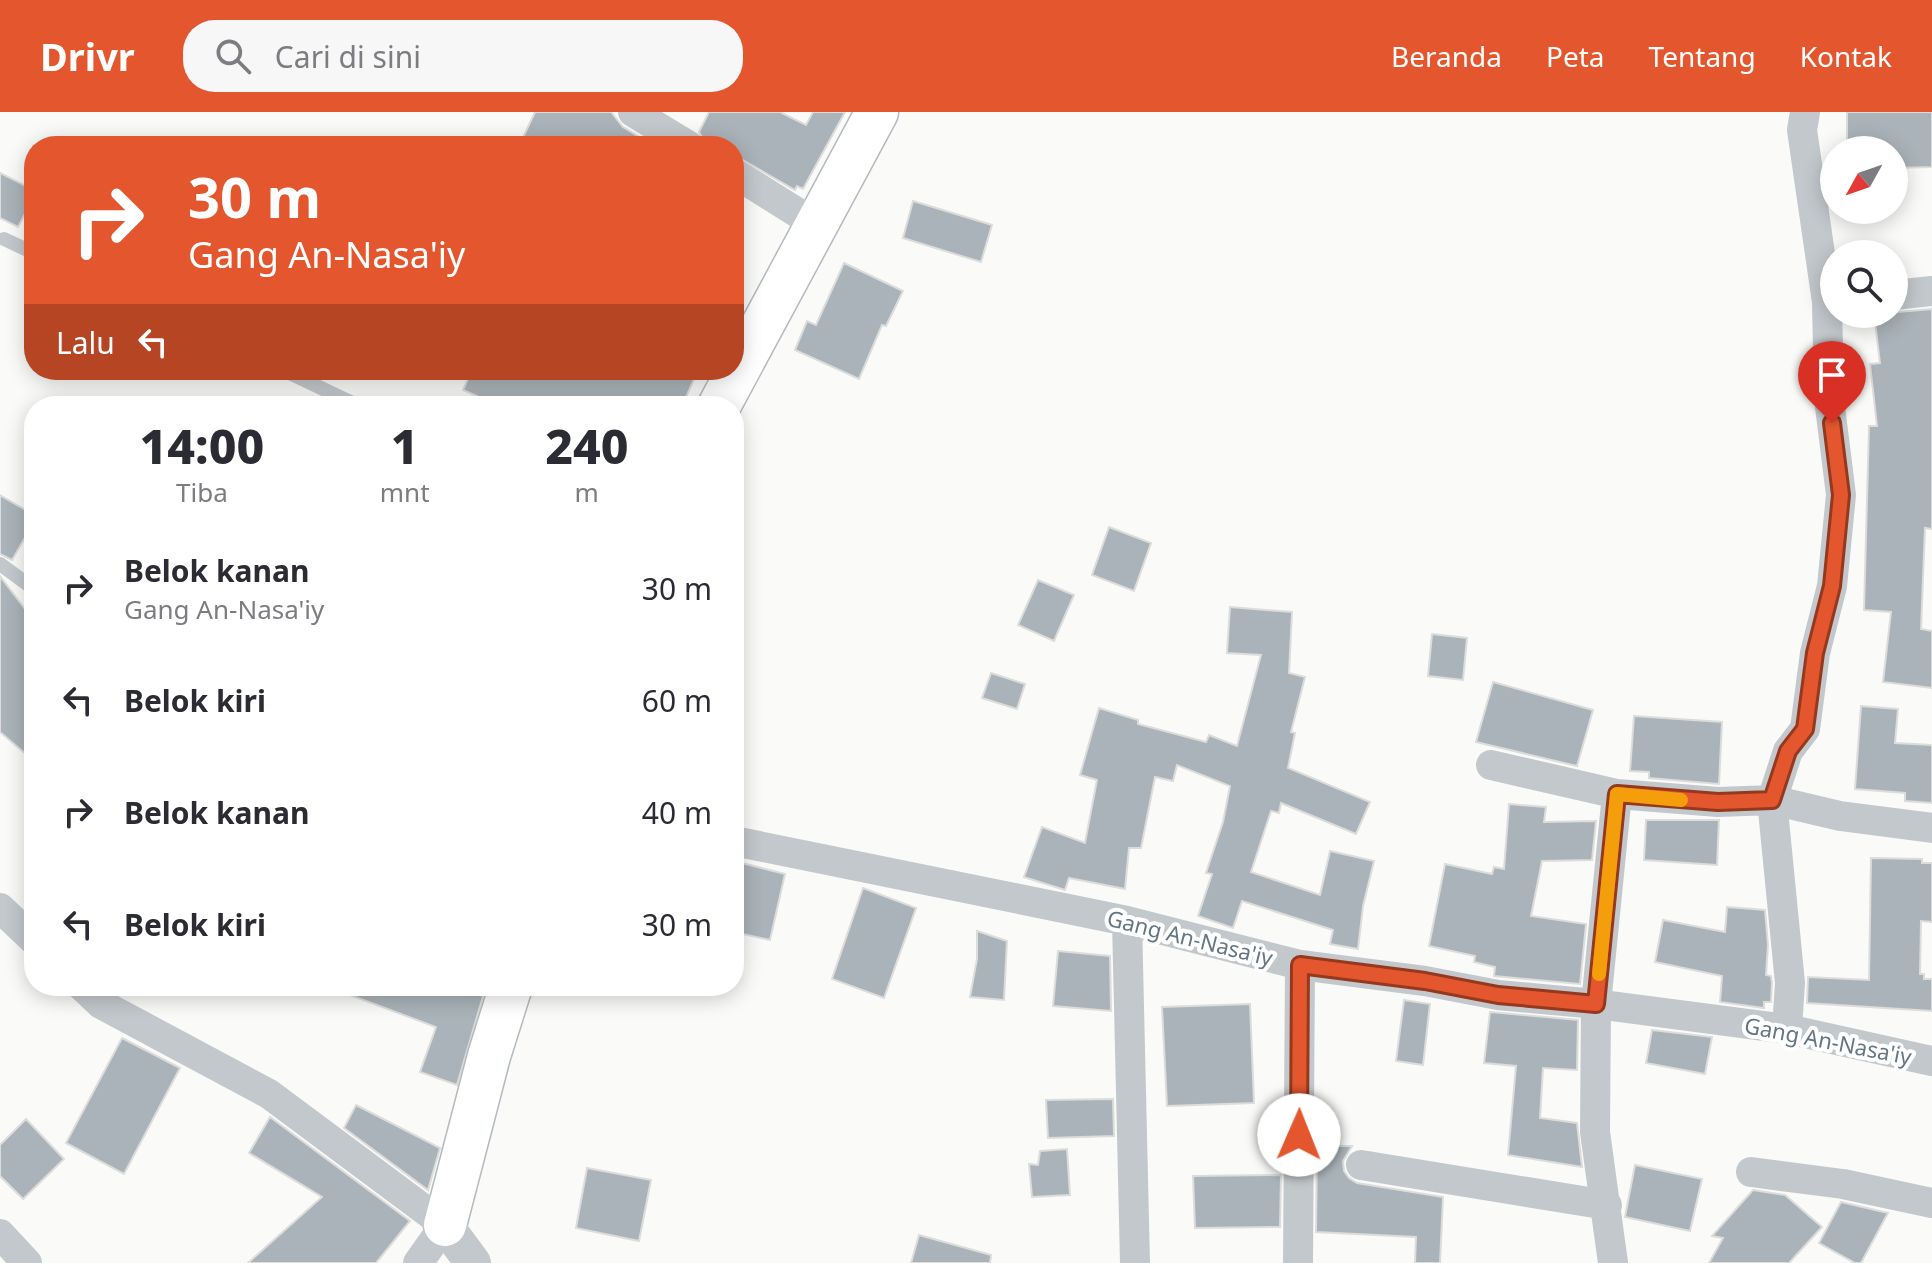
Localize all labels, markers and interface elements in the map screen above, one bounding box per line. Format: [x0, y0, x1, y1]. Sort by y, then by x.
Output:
search box [183, 20, 743, 92]
text: Drivr [40, 30, 135, 82]
icon: search [211, 34, 255, 78]
text: Cari di sini [275, 36, 421, 77]
text: Beranda [1391, 37, 1502, 75]
text: Peta [1546, 37, 1605, 75]
text: Tentang [1649, 37, 1756, 75]
text: Kontak [1800, 37, 1892, 75]
north arrow [1820, 136, 1908, 224]
map controls [1820, 136, 1908, 328]
text: 30 m [188, 158, 321, 234]
icon: right [56, 168, 160, 272]
text: Gang An-Nasa'iy [188, 230, 465, 279]
button: search [1820, 240, 1908, 328]
icon: left [131, 320, 175, 364]
text: Lalu [56, 322, 115, 363]
pin [1798, 341, 1866, 423]
icon: arrive [1810, 353, 1854, 397]
text: 14:00 [140, 413, 264, 478]
text: 1 [391, 413, 419, 478]
text: 240 [545, 413, 628, 478]
text: Tiba [176, 474, 228, 510]
text: mnt [380, 474, 430, 510]
text: m [575, 474, 599, 510]
text: Belok kanan [124, 550, 310, 591]
icon: right [56, 566, 100, 610]
text: 30 m [642, 568, 712, 609]
text: Gang An-Nasa'iy [124, 591, 324, 627]
icon: left [56, 678, 100, 722]
text: Belok kiri [124, 680, 266, 721]
text: 60 m [642, 680, 712, 721]
icon: right [56, 790, 100, 834]
text: Belok kanan [124, 792, 310, 833]
text: 40 m [642, 792, 712, 833]
icon: left [56, 902, 100, 946]
street label: Gang An-Nasa'iy [1104, 902, 1277, 972]
text: Belok kiri [124, 904, 266, 945]
text: 30 m [642, 904, 712, 945]
street label: Gang An-Nasa'iy [1742, 1009, 1915, 1071]
position arrow [1257, 1093, 1341, 1177]

